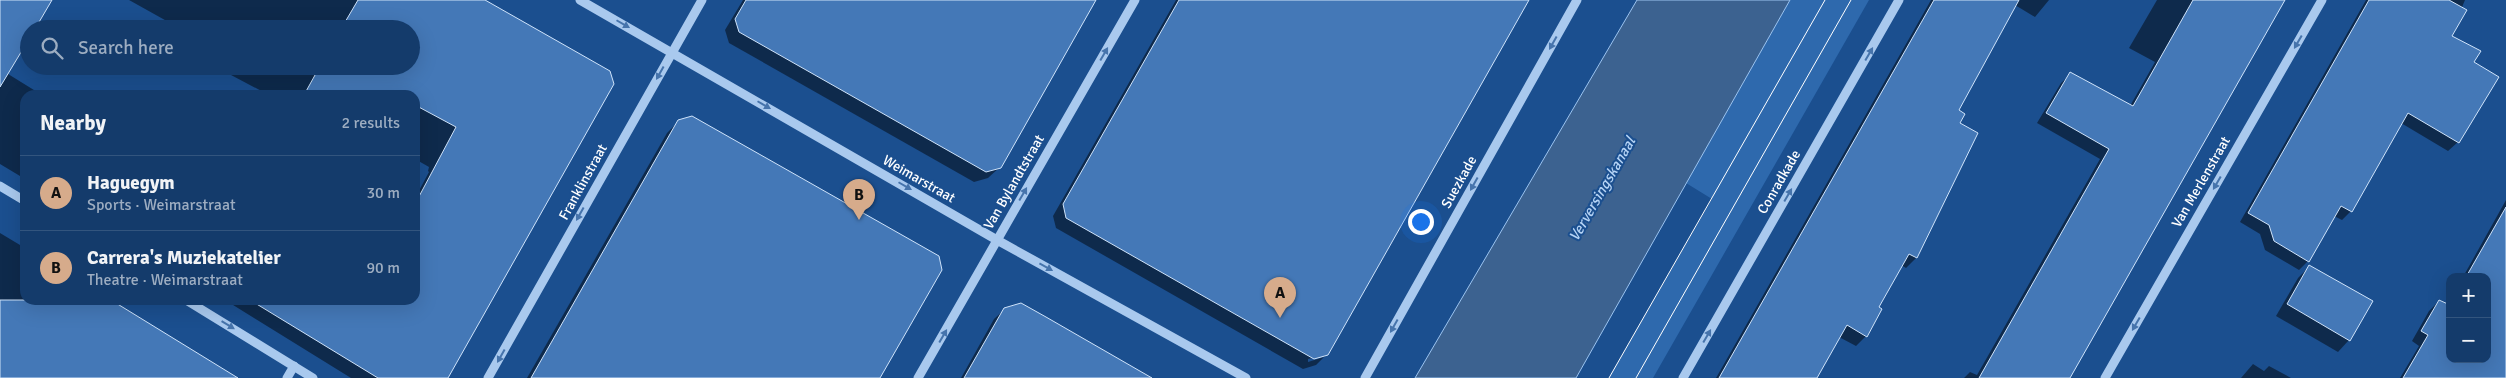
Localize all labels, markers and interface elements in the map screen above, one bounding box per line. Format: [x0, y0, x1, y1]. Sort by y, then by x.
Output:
search box [20, 20, 420, 75]
one-way arrow [616, 20, 629, 29]
icon: search [38, 34, 66, 62]
text: Search here [78, 36, 174, 60]
one-way arrow [1548, 36, 1557, 49]
one-way arrow [2293, 36, 2302, 49]
one-way arrow [1100, 47, 1109, 60]
one-way arrow [1864, 47, 1873, 60]
one-way arrow [655, 66, 664, 79]
one-way arrow [756, 101, 771, 109]
text: Nearby [40, 110, 106, 136]
text: 2 results [341, 113, 400, 133]
street label: Van Bylandtstraat [980, 132, 1048, 232]
water label: Verversingskanaal [1565, 132, 1640, 244]
street label: Van Merlenstraat [2168, 133, 2234, 231]
street label: Franklinstraat [555, 141, 611, 223]
street label: Conradkade [1754, 147, 1804, 217]
street label: Weimarstraat [880, 151, 958, 207]
street label: Suezkade [1438, 153, 1480, 211]
text: Haguegym [87, 171, 175, 195]
one-way arrow [2212, 177, 2221, 190]
one-way arrow [1469, 178, 1478, 191]
pin: B [843, 179, 875, 220]
one-way arrow [897, 182, 912, 190]
text: A [51, 183, 61, 203]
text: 30 m [366, 183, 400, 203]
one-way arrow [1019, 187, 1027, 202]
one-way arrow [1784, 187, 1792, 202]
text: Sports · Weimarstraat [87, 195, 236, 215]
one-way arrow [576, 208, 585, 221]
your location [1408, 209, 1434, 235]
text: Carrera's Muziekatelier [87, 246, 281, 270]
text: B [51, 258, 61, 278]
text: 90 m [366, 258, 400, 278]
one-way arrow [1038, 263, 1053, 271]
text: Theatre · Weimarstraat [87, 270, 243, 290]
map controls [2446, 273, 2491, 363]
button: + [2446, 273, 2491, 318]
pin: A [1264, 277, 1296, 318]
one-way arrow [2131, 317, 2140, 331]
button: − [2446, 318, 2491, 363]
one-way arrow [1390, 320, 1399, 333]
one-way arrow [221, 321, 234, 330]
one-way arrow [938, 329, 947, 342]
one-way arrow [1703, 329, 1712, 342]
one-way arrow [497, 349, 505, 363]

